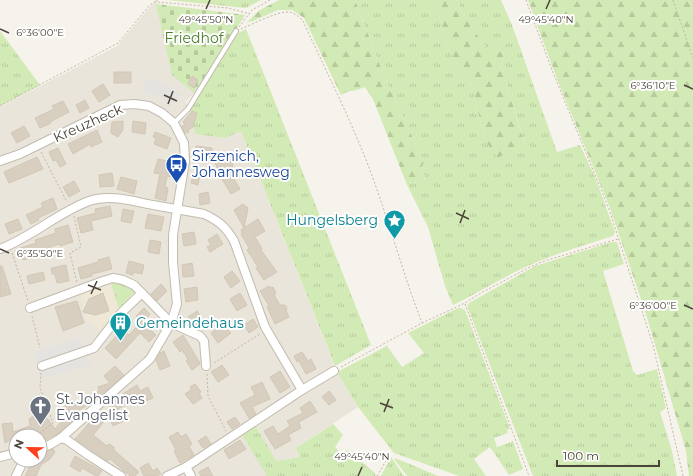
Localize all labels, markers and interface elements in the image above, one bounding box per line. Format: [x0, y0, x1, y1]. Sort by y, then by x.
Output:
text: 49°45'50"N [179, 13, 234, 26]
text: 49°45'40"N [518, 13, 574, 26]
text: 6°36'00"E [16, 26, 64, 39]
park label: Friedhof [165, 29, 225, 47]
text: 6°36'10"E [630, 79, 676, 92]
street label: Kreuzheck [50, 99, 126, 146]
place label: Sirzenich, Johannesweg [191, 147, 290, 181]
bus stop icon: Sirzenich, Johannesweg [164, 151, 190, 184]
place icon: Hungelsberg [381, 207, 407, 240]
place label: Hungelsberg [286, 211, 378, 229]
text: 6°35'50"E [17, 247, 63, 260]
text: 6°36'00"E [629, 299, 677, 312]
building icon: Gemeindehaus [107, 310, 133, 343]
place label: Gemeindehaus [136, 314, 244, 332]
place label: St. Johannes Evangelist [56, 390, 145, 424]
church icon: St. Johannes Evangelist [27, 394, 53, 427]
north arrow [8, 428, 48, 468]
text: N [11, 438, 27, 451]
scale bar [557, 442, 659, 468]
text: 100 m [563, 448, 599, 463]
text: 49°45'40"N [334, 450, 390, 463]

